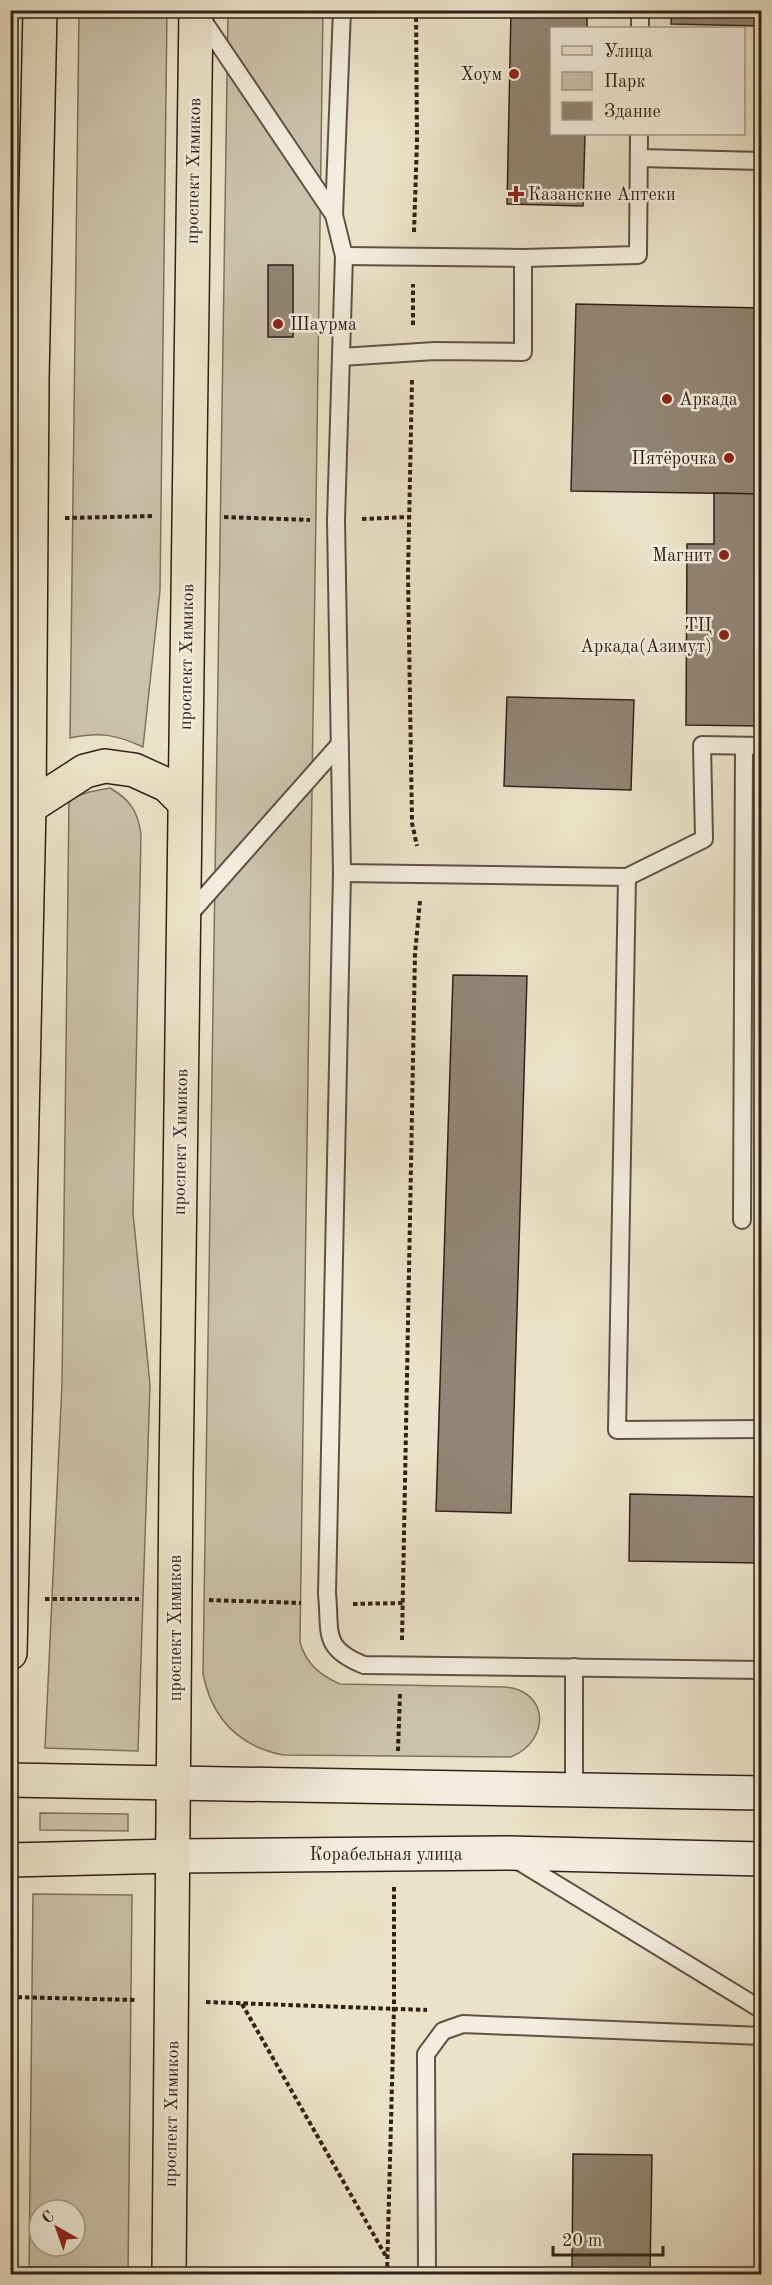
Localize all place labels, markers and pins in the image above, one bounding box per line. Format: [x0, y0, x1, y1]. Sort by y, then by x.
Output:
place label: Хоум [461, 66, 502, 84]
marker: Хоум [507, 67, 521, 81]
place label: Казанские Аптеки [528, 186, 676, 204]
marker: Казанские Аптеки [509, 187, 523, 201]
place label: Шаурма [290, 316, 357, 334]
marker: Шаурма [271, 317, 285, 331]
place label: Аркада [679, 391, 738, 409]
marker: Аркада [660, 392, 674, 406]
place label: Пятёрочка [632, 450, 717, 468]
marker: Пятёрочка [722, 451, 736, 465]
place label: Магнит [652, 547, 712, 565]
marker: Магнит [717, 548, 731, 562]
place label: ТЦ Аркада(Азимут) [580, 617, 712, 656]
marker: ТЦ Аркада(Азимут) [717, 628, 731, 642]

